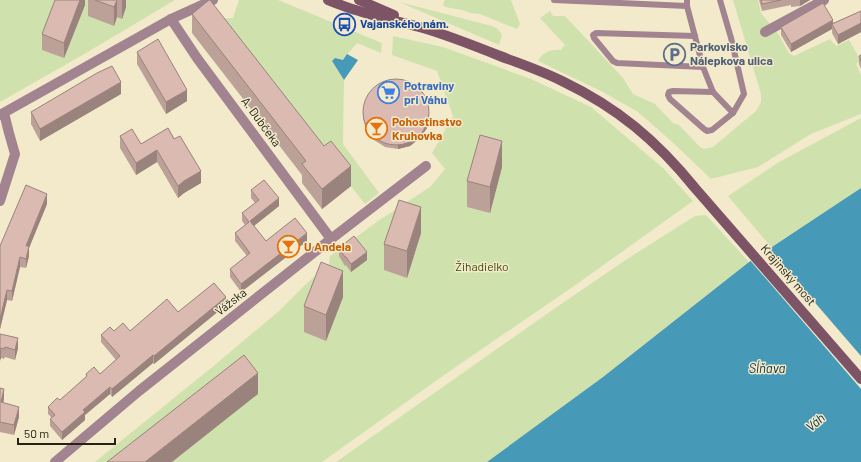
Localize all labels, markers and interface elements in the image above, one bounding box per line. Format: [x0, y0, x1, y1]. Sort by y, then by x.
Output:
bus stop icon: Vajanského nám. [331, 11, 357, 37]
place label: Vajanského nám. [360, 16, 449, 30]
place label: Parkovisko Nálepkova ulica [690, 39, 773, 67]
parking icon: Parkovisko Nálepkova ulica [662, 41, 688, 67]
place label: Potraviny pri Váhu [404, 78, 454, 106]
supermarket icon: Potraviny pri Váhu [376, 80, 402, 106]
street label: A. Dubčeka [239, 94, 284, 149]
place label: Pohostinstvo Kruhovka [392, 114, 462, 142]
bar icon: Pohostinstvo Kruhovka [363, 116, 389, 142]
bar icon: U Andela [275, 234, 301, 260]
place label: U Andela [304, 239, 351, 253]
street label: Krajinský most [758, 241, 819, 308]
park label: Žihadielko [455, 259, 509, 273]
street label: Vážska [212, 285, 249, 318]
water label: Sĺňava [749, 360, 785, 376]
water label: Váh [802, 409, 828, 435]
scale bar [18, 420, 115, 446]
text: 50 m [24, 426, 49, 440]

